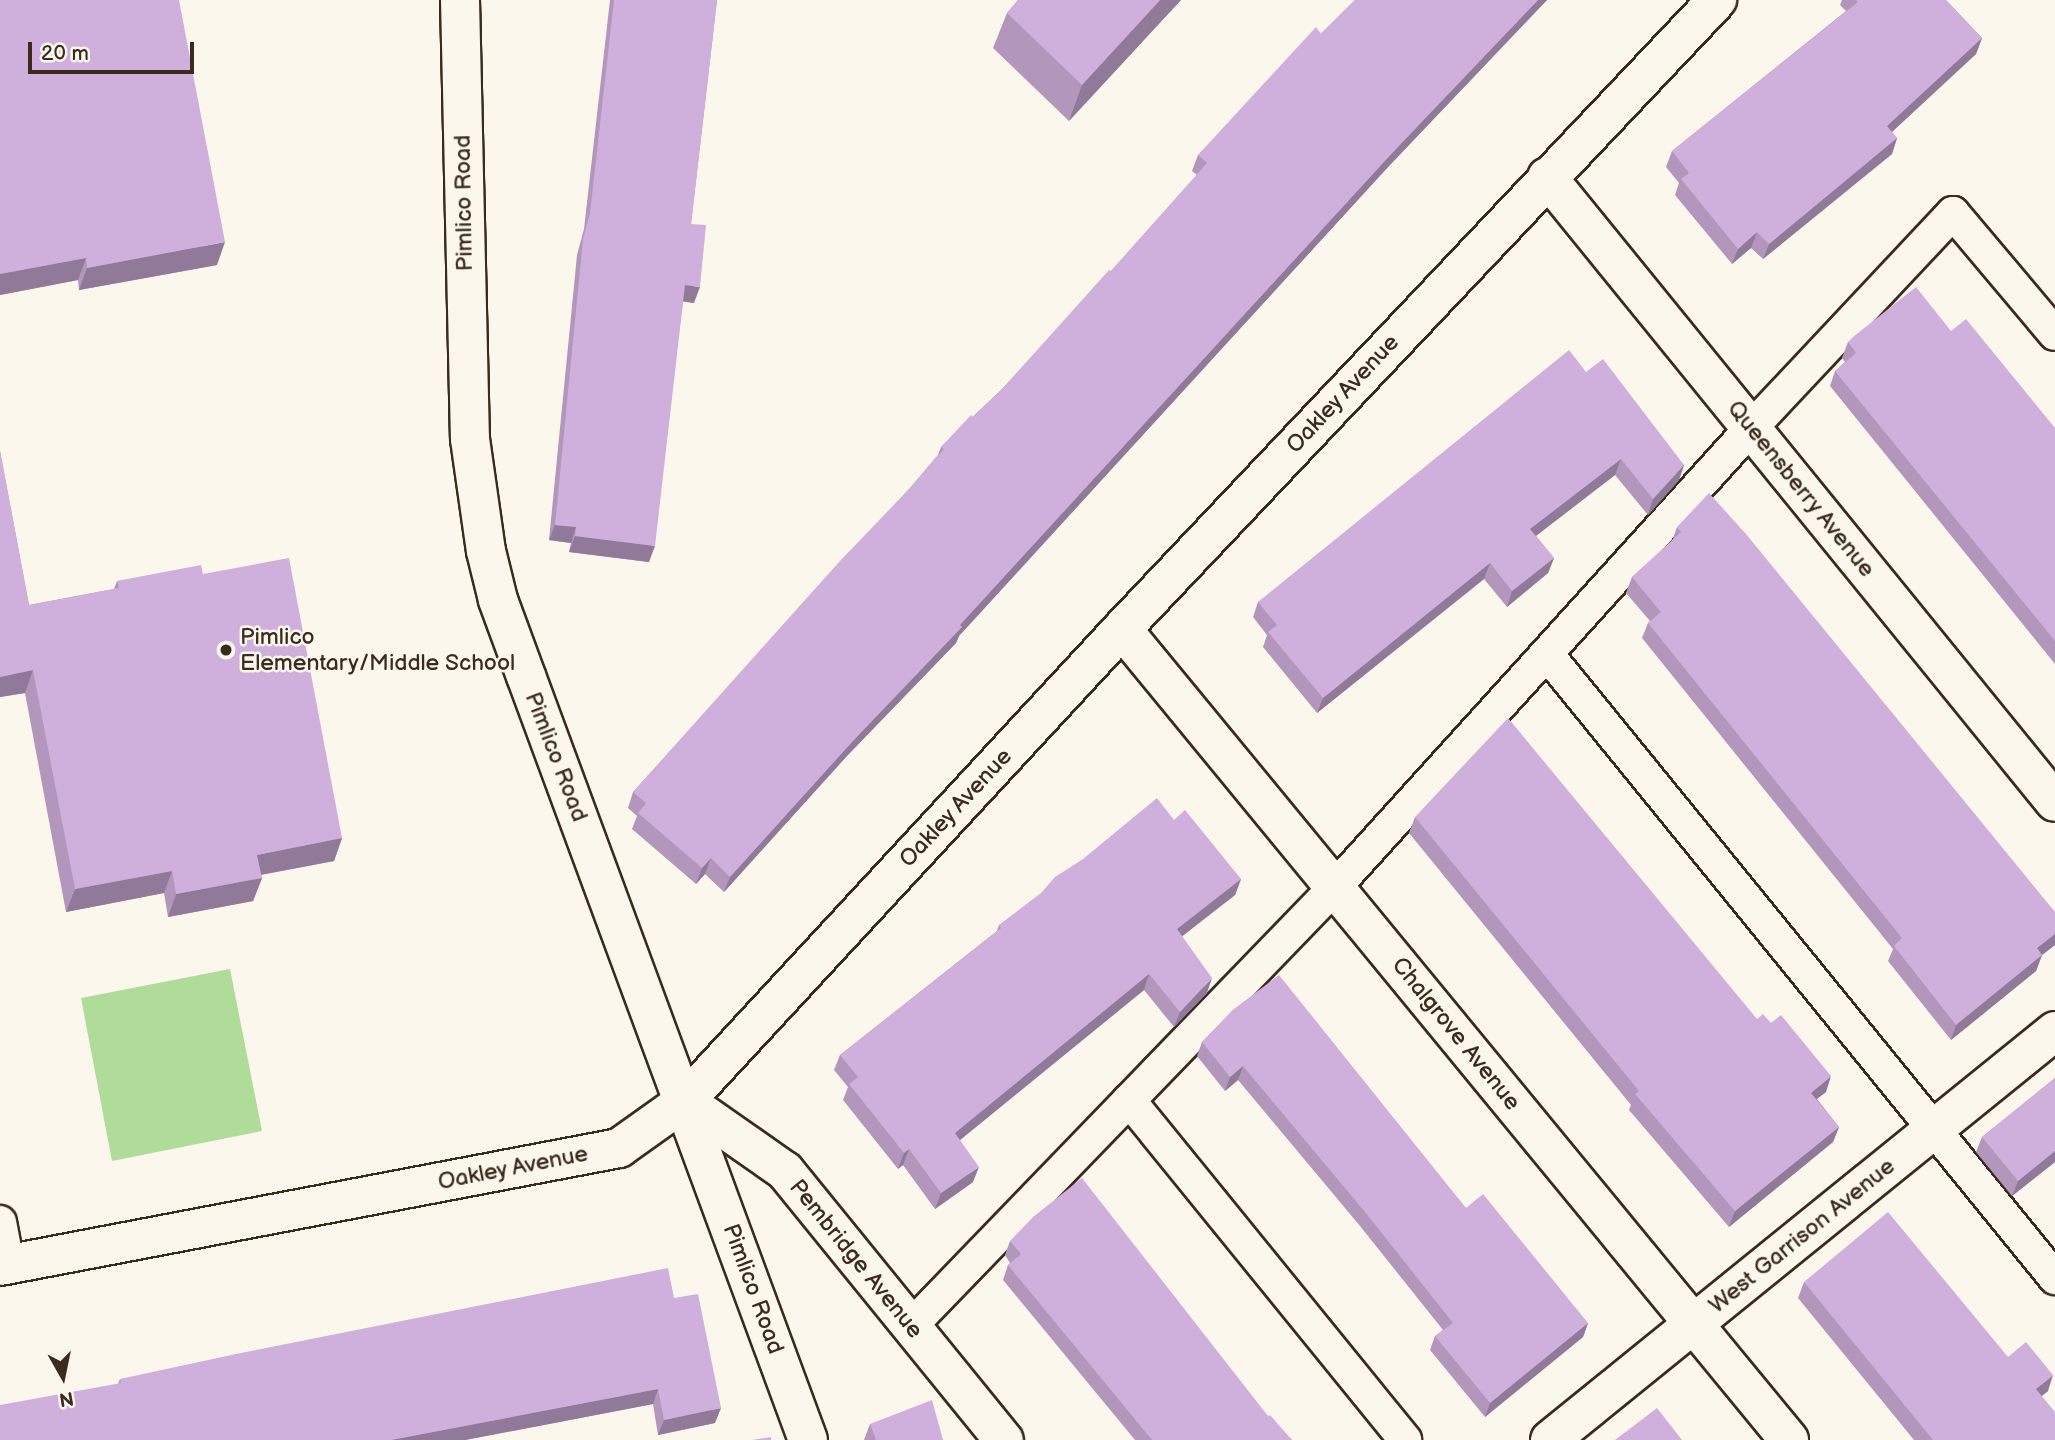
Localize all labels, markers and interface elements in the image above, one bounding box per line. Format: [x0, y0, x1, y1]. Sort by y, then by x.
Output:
scale bar [32, 28, 198, 72]
text: 20 m [41, 41, 89, 66]
street label: Pimlico Road [449, 135, 479, 271]
street label: Oakley Avenue [1281, 328, 1405, 460]
street label: Queensberry Avenue [1721, 395, 1881, 583]
place label: Pimlico Elementary/Middle School [240, 623, 516, 677]
marker: Pimlico Elementary/Middle School [218, 642, 234, 658]
street label: Pimlico Road [519, 688, 593, 826]
street label: Oakley Avenue [894, 742, 1018, 874]
street label: Chalgrove Avenue [1386, 952, 1526, 1116]
street label: Oakley Avenue [435, 1140, 591, 1196]
street label: West Garrison Avenue [1704, 1153, 1900, 1319]
street label: Pembridge Avenue [783, 1174, 929, 1344]
street label: Pimlico Road [717, 1220, 789, 1358]
north arrow [28, 1342, 98, 1412]
text: N [58, 1386, 75, 1411]

